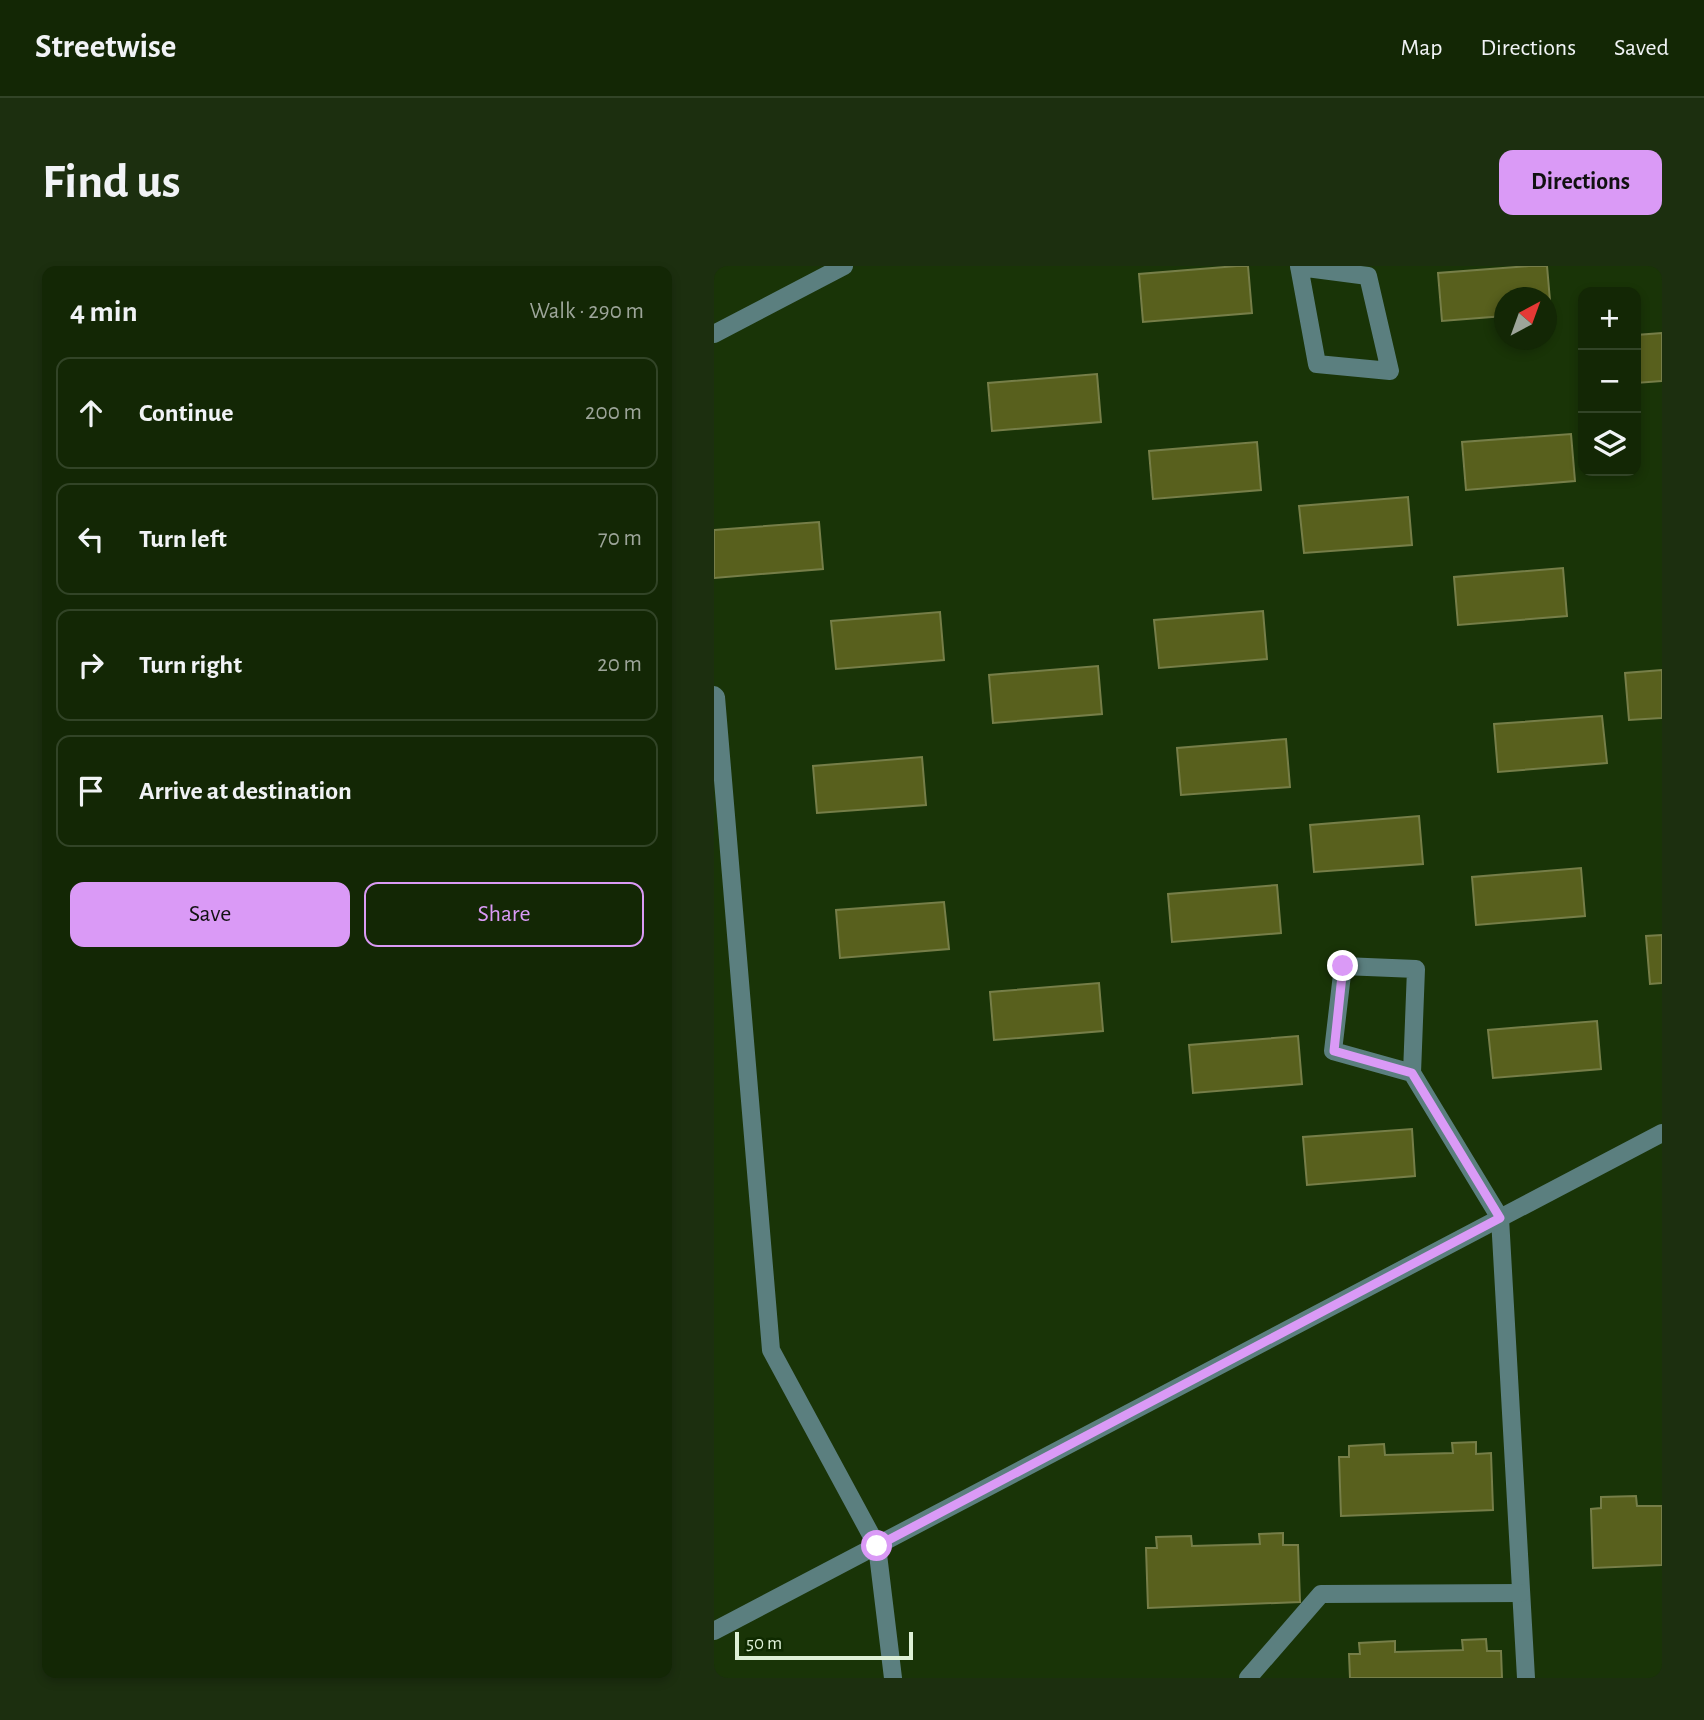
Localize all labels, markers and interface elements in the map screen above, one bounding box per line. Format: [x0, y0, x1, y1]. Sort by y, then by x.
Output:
text: Streetwise [35, 31, 176, 64]
text: Map [1400, 36, 1442, 60]
text: Directions [1480, 36, 1576, 60]
text: Saved [1614, 36, 1669, 60]
button: Directions [1499, 150, 1662, 215]
text: Find us [42, 158, 181, 207]
north arrow [1494, 287, 1557, 350]
map controls [1578, 287, 1641, 476]
button: + [1578, 287, 1641, 350]
text: 4 min [70, 297, 138, 327]
text: Walk · 290 m [529, 300, 644, 323]
button: − [1578, 350, 1641, 413]
icon: ahead [72, 394, 110, 432]
text: Continue [139, 400, 234, 426]
text: 200 m [585, 401, 642, 424]
button: layers [1578, 413, 1641, 476]
icon: left [72, 520, 110, 558]
text: Turn left [139, 526, 227, 552]
text: 70 m [598, 527, 642, 550]
icon: right [72, 646, 110, 684]
text: Turn right [139, 652, 242, 678]
text: 20 m [597, 653, 642, 676]
icon: arrive [72, 772, 110, 810]
text: Arrive at destination [139, 778, 352, 804]
button: Save [70, 882, 350, 947]
button: Share [364, 882, 644, 947]
route end [1327, 950, 1358, 981]
route start [861, 1530, 892, 1561]
scale bar [735, 1629, 914, 1661]
text: 50 m [746, 1634, 782, 1653]

